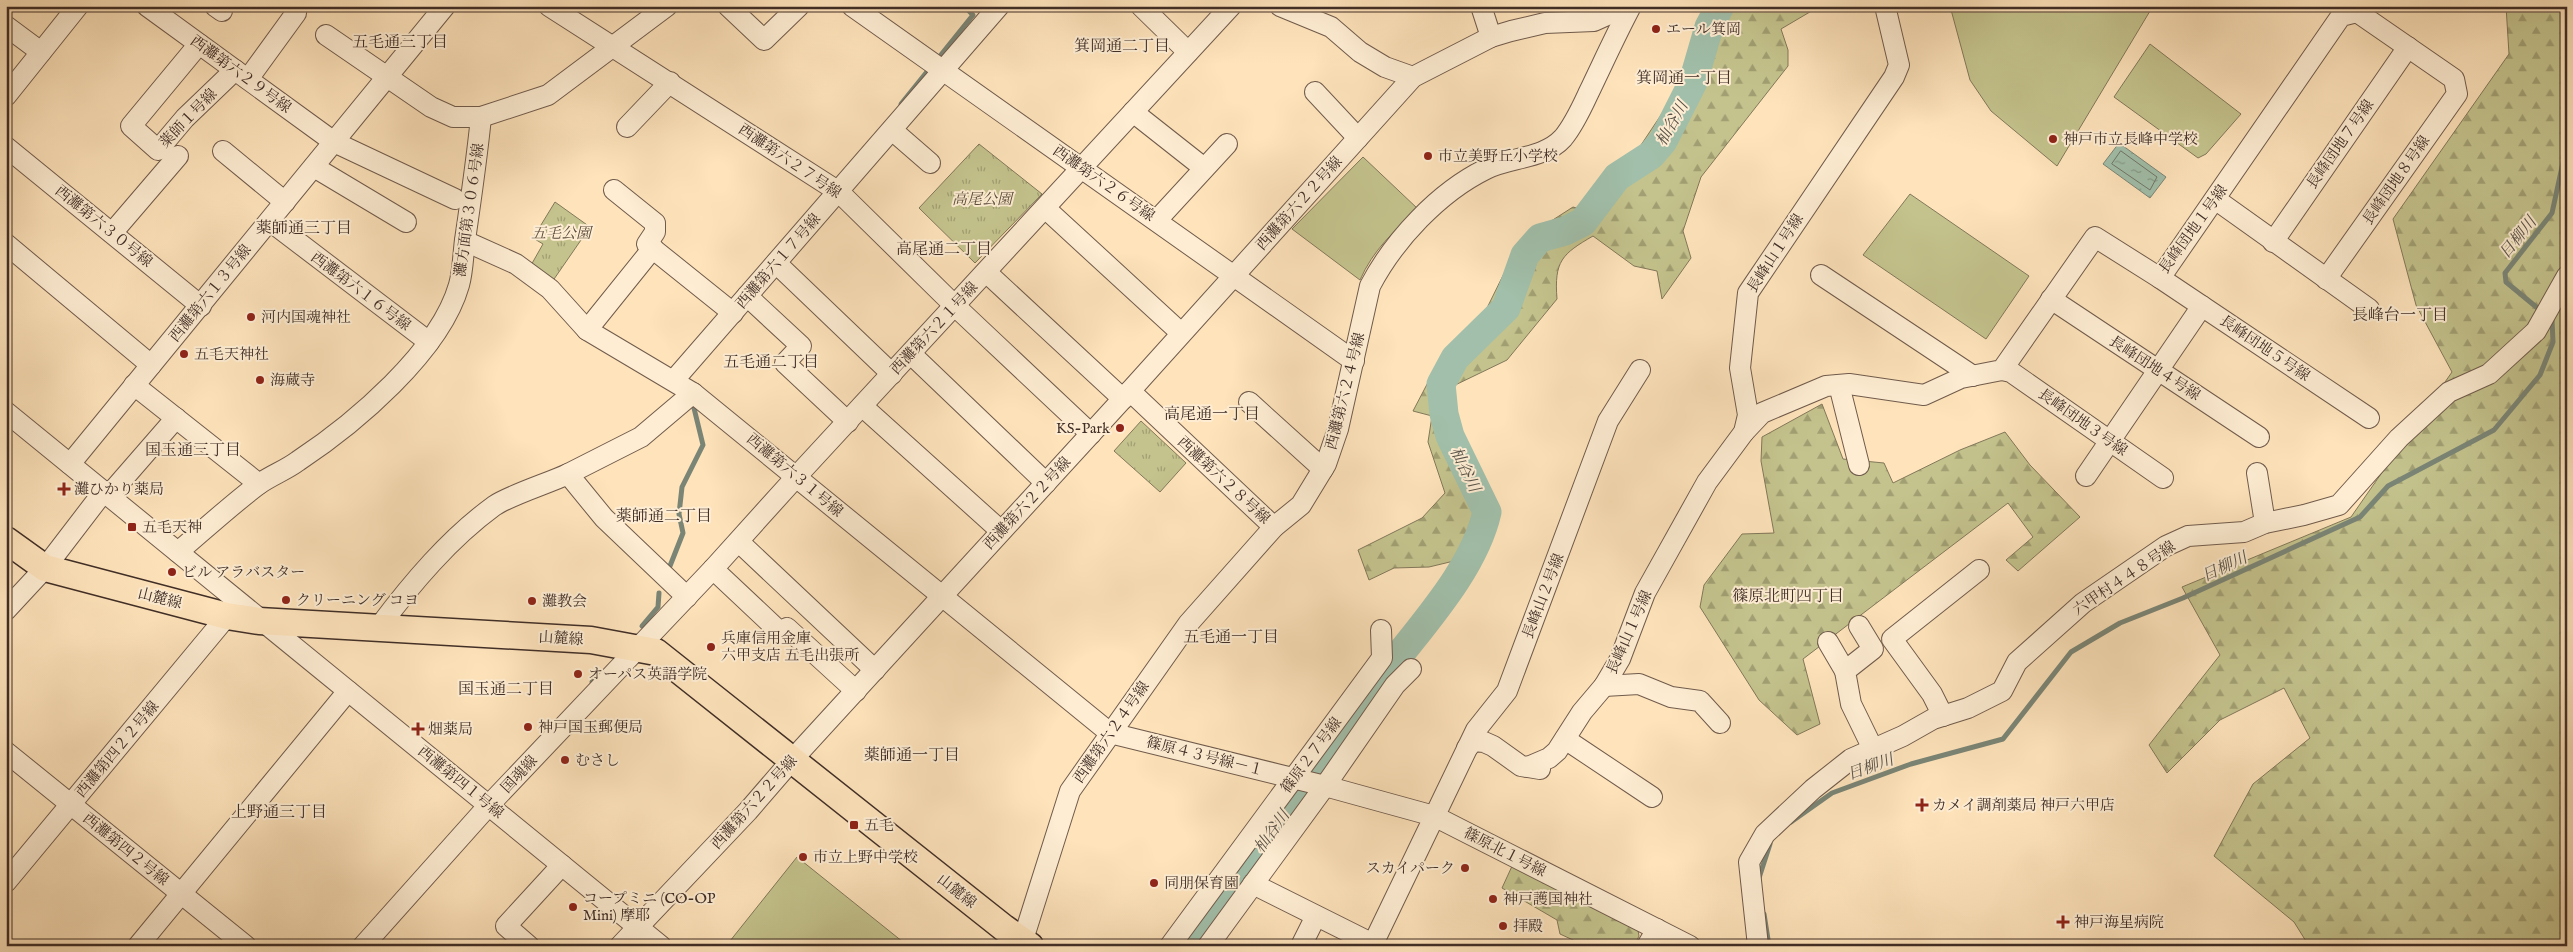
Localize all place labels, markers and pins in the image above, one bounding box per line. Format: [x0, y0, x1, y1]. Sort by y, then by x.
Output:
place label: エール箕岡 [1666, 20, 1741, 39]
marker: エール箕岡 [1650, 23, 1662, 35]
place label: 神戸市立長峰中学校 [2063, 130, 2198, 149]
marker: 神戸市立長峰中学校 [2047, 133, 2059, 145]
place label: 市立美野丘小学校 [1438, 147, 1558, 166]
marker: 市立美野丘小学校 [1422, 150, 1434, 162]
place label: 河内国魂神社 [261, 308, 351, 327]
marker: 河内国魂神社 [245, 311, 257, 323]
place label: 五毛天神社 [194, 345, 269, 364]
marker: 五毛天神社 [178, 348, 190, 360]
place label: 海蔵寺 [270, 371, 315, 390]
marker: 海蔵寺 [254, 374, 266, 386]
place label: KS-Park [1056, 419, 1111, 438]
marker: KS-Park [1114, 422, 1126, 434]
place label: 灘ひかり薬局 [74, 480, 164, 499]
marker: 灘ひかり薬局 [58, 483, 70, 495]
place label: 五毛天神 [142, 518, 202, 537]
marker: 五毛天神 [126, 521, 138, 533]
place label: ビル アラバスター [182, 563, 305, 582]
marker: ビル アラバスター [166, 566, 178, 578]
place label: クリーニング コヨ [296, 591, 419, 610]
place label: 灘教会 [542, 592, 587, 611]
marker: クリーニング コヨ [280, 594, 292, 606]
marker: 灘教会 [526, 595, 538, 607]
place label: 兵庫信用金庫 六甲支店 五毛出張所 [721, 629, 859, 665]
marker: 兵庫信用金庫 六甲支店 五毛出張所 [705, 641, 717, 653]
place label: オーパス英語学院 [588, 665, 707, 684]
marker: オーパス英語学院 [572, 668, 584, 680]
place label: 神戸国玉郵便局 [538, 718, 643, 737]
place label: 畑薬局 [428, 720, 473, 739]
marker: 神戸国玉郵便局 [522, 721, 534, 733]
marker: 畑薬局 [412, 723, 424, 735]
place label: むさし [575, 751, 620, 770]
marker: むさし [559, 754, 571, 766]
place label: カメイ調剤薬局 神戸六甲店 [1932, 796, 2115, 815]
marker: カメイ調剤薬局 神戸六甲店 [1916, 799, 1928, 811]
place label: 五毛 [864, 816, 894, 835]
marker: 五毛 [848, 819, 860, 831]
place label: 市立上野中学校 [813, 848, 918, 867]
marker: 市立上野中学校 [797, 851, 809, 863]
place label: スカイパーク [1366, 859, 1455, 878]
marker: スカイパーク [1459, 862, 1471, 874]
place label: 同朋保育園 [1164, 874, 1239, 893]
marker: 同朋保育園 [1148, 877, 1160, 889]
place label: コープミニ (CO-OP Mini) 摩耶 [583, 889, 716, 925]
place label: 神戸護国神社 [1503, 890, 1593, 909]
marker: 神戸護国神社 [1487, 893, 1499, 905]
marker: コープミニ (CO-OP Mini) 摩耶 [567, 901, 579, 913]
place label: 神戸海星病院 [2074, 913, 2164, 932]
marker: 神戸海星病院 [2056, 915, 2070, 929]
place label: 拝殿 [1513, 917, 1543, 936]
marker: 拝殿 [1497, 920, 1509, 932]

